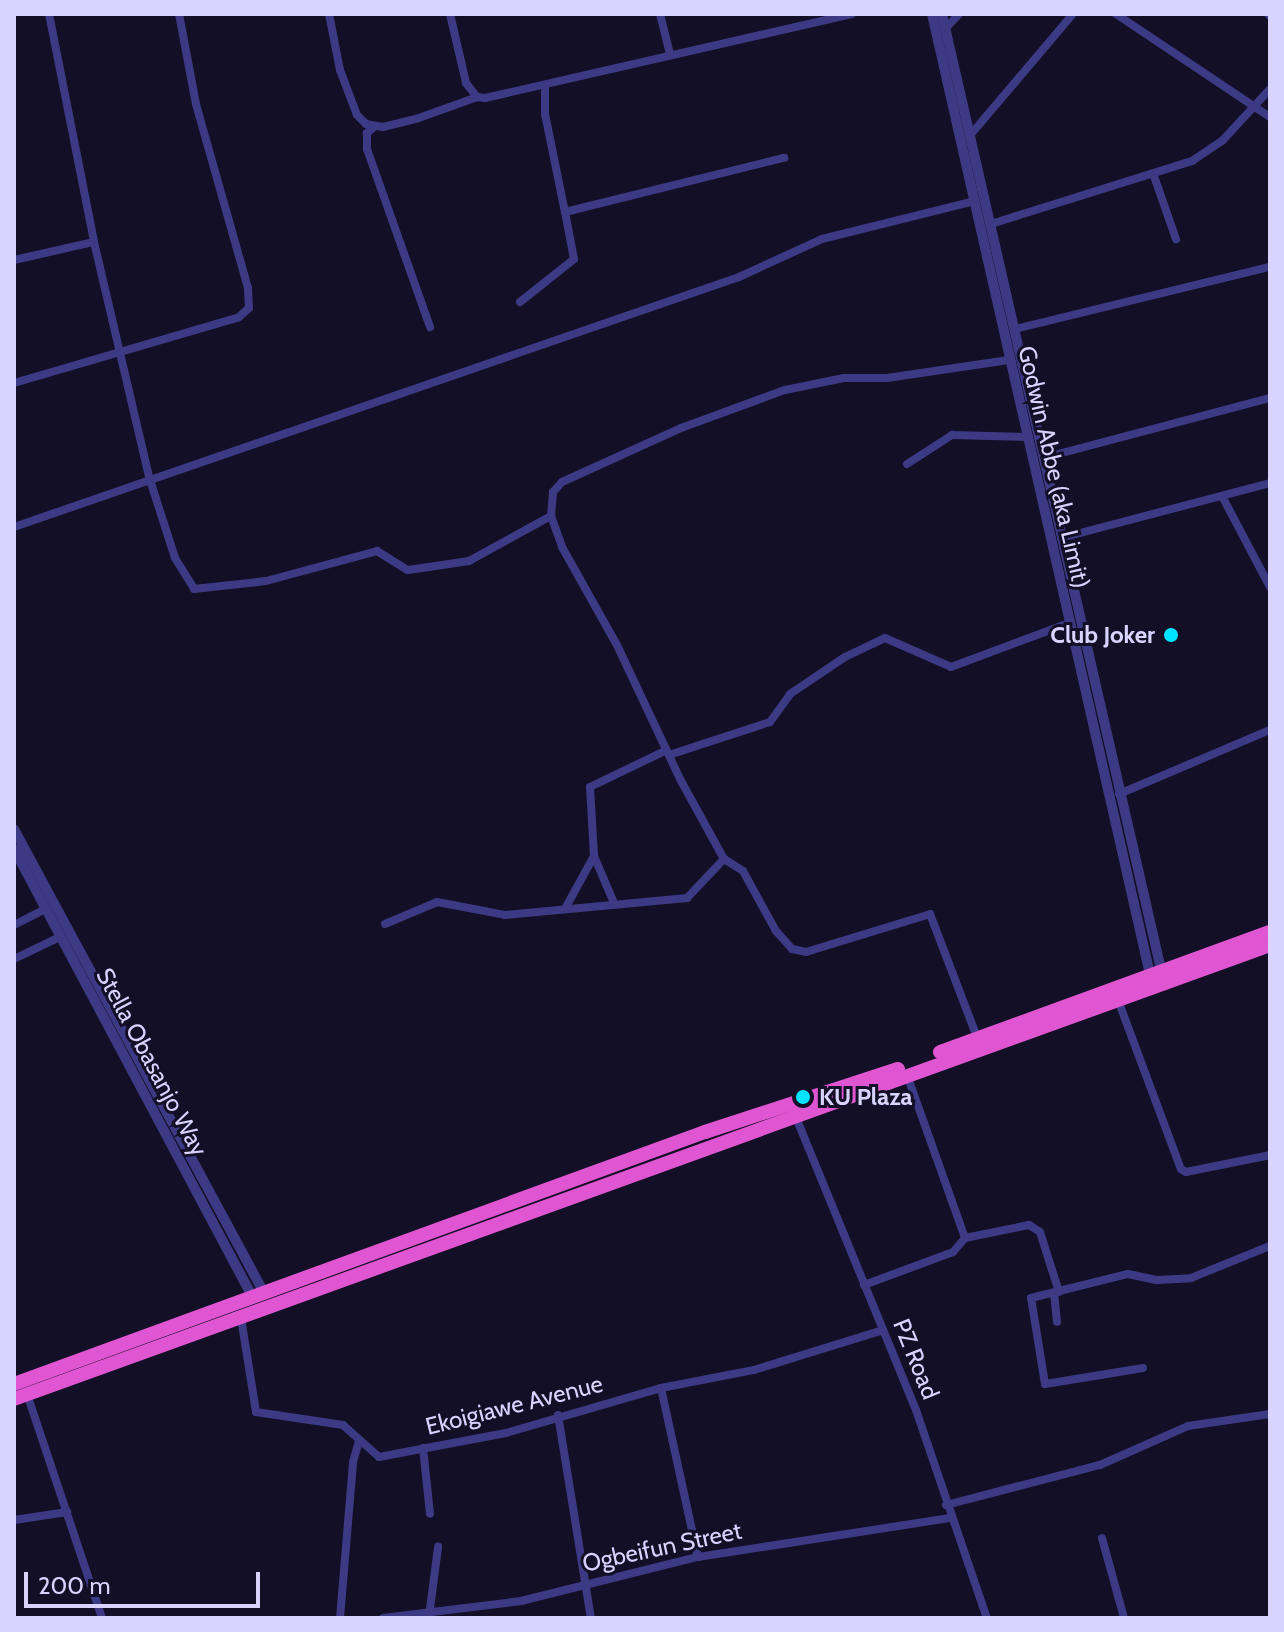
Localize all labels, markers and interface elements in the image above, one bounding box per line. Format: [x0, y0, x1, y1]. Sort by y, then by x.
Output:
street label: Godwin Abbe (aka Limit) [1012, 343, 1096, 591]
place label: Club Joker [1050, 621, 1155, 649]
marker: Club Joker [1162, 626, 1180, 644]
street label: Stella Obasanjo Way [90, 963, 214, 1161]
place label: KU Plaza [819, 1083, 912, 1111]
marker: KU Plaza [794, 1088, 812, 1106]
street label: PZ Road [887, 1315, 945, 1403]
street label: Ekoigiawe Avenue [422, 1369, 606, 1441]
street label: Ogbeifun Street [580, 1516, 744, 1578]
scale bar [28, 1556, 264, 1606]
text: 200 m [38, 1571, 111, 1600]

